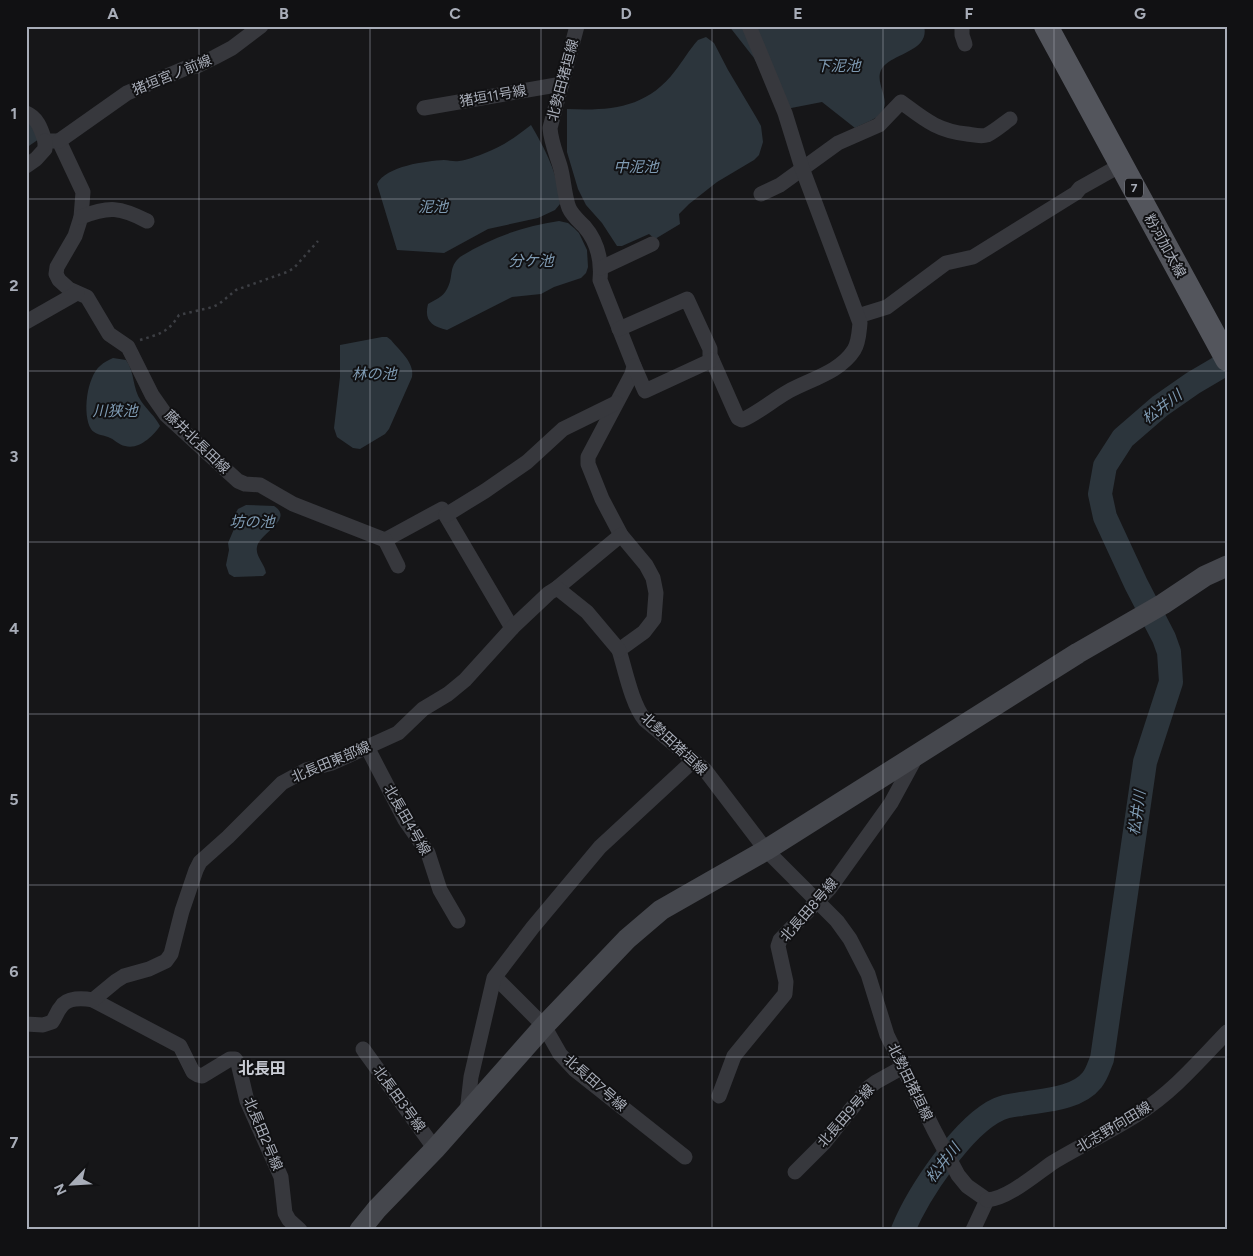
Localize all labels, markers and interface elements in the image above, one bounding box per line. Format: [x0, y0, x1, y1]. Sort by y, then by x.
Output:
text: A [107, 4, 119, 23]
text: B [279, 4, 289, 23]
text: C [449, 4, 461, 23]
text: D [620, 4, 632, 23]
text: E [793, 4, 803, 23]
text: F [965, 4, 974, 23]
text: G [1134, 4, 1146, 23]
street label: 北勢田猪垣線 [544, 37, 582, 123]
street label: 猪垣宮ノ前線 [130, 51, 214, 99]
water label: 下泥池 [815, 57, 862, 75]
street label: 猪垣11号線 [458, 82, 528, 110]
text: 1 [11, 104, 17, 123]
water label: 中泥池 [613, 158, 660, 176]
road number: 7 [1125, 178, 1143, 198]
water label: 泥池 [418, 198, 450, 216]
street label: 粉河加太線 [1141, 211, 1189, 281]
water label: 分ケ池 [508, 252, 555, 270]
text: 2 [9, 276, 19, 295]
water label: 林の池 [351, 365, 398, 383]
water label: 松井川 [1139, 385, 1187, 428]
water label: 川狭池 [92, 402, 139, 420]
street label: 藤井北長田線 [161, 407, 233, 477]
text: 3 [10, 447, 19, 466]
water label: 坊の池 [229, 513, 276, 531]
text: 4 [9, 619, 19, 638]
street label: 北勢田猪垣線 [637, 709, 711, 779]
street label: 北長田東部線 [289, 738, 373, 786]
street label: 北長田4号線 [380, 782, 434, 858]
water label: 松井川 [1125, 787, 1149, 837]
text: 5 [9, 790, 19, 809]
street label: 北長田8号線 [777, 875, 841, 945]
text: 6 [9, 962, 19, 981]
street label: 北勢田猪垣線 [884, 1041, 936, 1123]
street label: 北長田7号線 [560, 1051, 630, 1115]
district label: 北長田 [238, 1059, 286, 1078]
street label: 北長田3号線 [369, 1063, 429, 1135]
street label: 北長田9号線 [814, 1081, 878, 1151]
street label: 北長田2号線 [240, 1095, 286, 1173]
street label: 北志野向田線 [1074, 1098, 1154, 1156]
text: 7 [10, 1133, 19, 1152]
water label: 松井川 [922, 1138, 965, 1186]
north arrow [48, 1158, 98, 1208]
text: N [51, 1181, 71, 1198]

